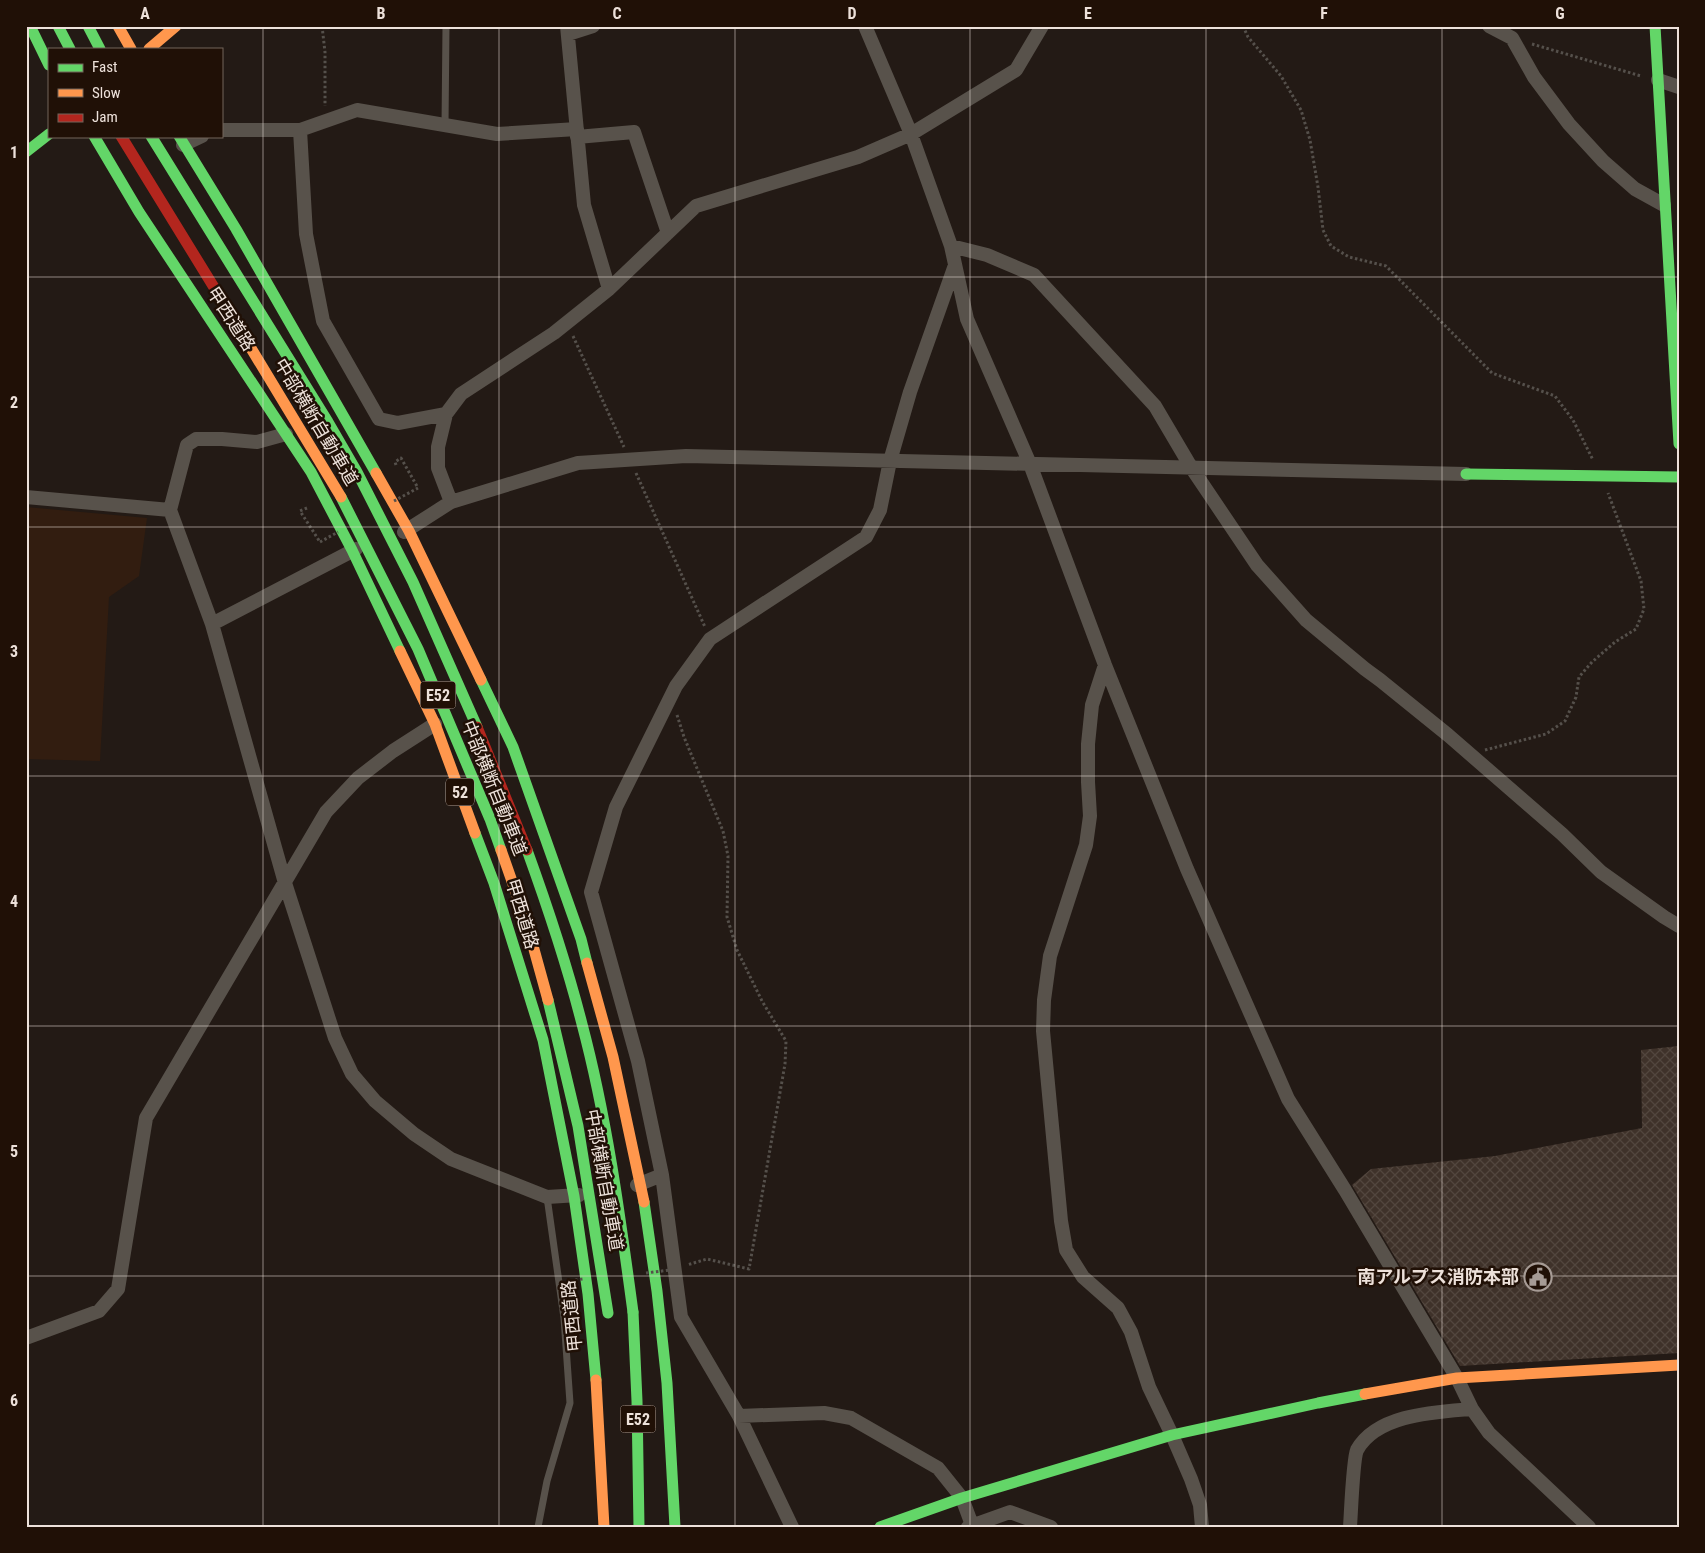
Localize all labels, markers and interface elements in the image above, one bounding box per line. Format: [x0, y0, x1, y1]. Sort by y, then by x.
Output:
text: A [140, 4, 150, 23]
text: B [377, 4, 386, 23]
text: C [612, 4, 622, 23]
text: D [847, 4, 857, 23]
text: E [1084, 4, 1092, 23]
text: F [1320, 4, 1328, 23]
text: G [1555, 4, 1565, 23]
legend [48, 48, 222, 138]
text: Fast [92, 58, 117, 76]
text: Slow [92, 84, 121, 102]
text: Jam [92, 108, 118, 126]
text: 1 [10, 143, 18, 162]
street label: 甲西道路 [203, 283, 260, 355]
street label: 中部横断自動車道 [270, 355, 363, 489]
text: 2 [10, 393, 18, 412]
text: 3 [10, 642, 18, 661]
road number: E52 [420, 682, 456, 708]
street label: 中部横断自動車道 [458, 717, 531, 859]
road number: 52 [446, 779, 474, 806]
street label: 甲西道路 [502, 876, 543, 951]
text: 4 [10, 892, 18, 911]
street label: 中部横断自動車道 [582, 1107, 627, 1253]
text: 5 [10, 1142, 18, 1161]
public building icon: 南アルプス消防本部 [1523, 1262, 1553, 1292]
place label: 南アルプス消防本部 [1357, 1266, 1519, 1287]
street label: 甲西道路 [557, 1279, 586, 1353]
text: 6 [10, 1391, 18, 1410]
road number: E52 [620, 1406, 656, 1432]

